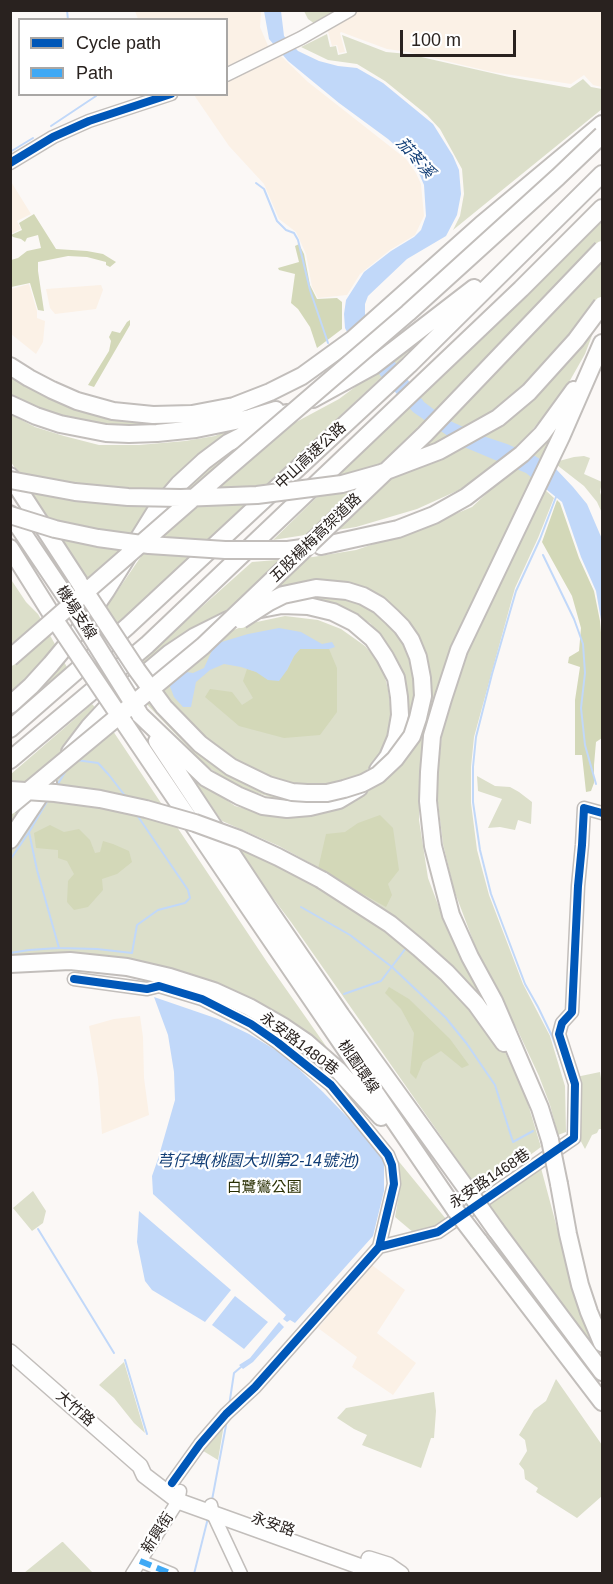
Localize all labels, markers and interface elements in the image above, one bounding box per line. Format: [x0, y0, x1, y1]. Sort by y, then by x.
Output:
legend [18, 18, 228, 96]
scale bar [403, 18, 518, 56]
text: 100 m [411, 30, 461, 50]
text: Cycle path [76, 33, 161, 53]
text: Path [76, 63, 113, 83]
water label: 茄苳溪 [392, 134, 438, 182]
street label: 中山高速公路 [272, 419, 350, 493]
street label: 五股楊梅高架道路 [267, 490, 365, 586]
street label: 機場支線 [52, 583, 100, 643]
street label: 永安路1480巷 [256, 1009, 342, 1079]
street label: 桃園環線 [334, 1037, 382, 1097]
street label: 永安路1468巷 [446, 1145, 534, 1213]
water label: 芎仔埤(桃園大圳第2-14號池) [157, 1152, 359, 1172]
park label: 白鷺鸞公園 [227, 1179, 301, 1197]
street label: 大竹路 [52, 1387, 98, 1431]
street label: 新興街 [138, 1509, 178, 1557]
street label: 永安路 [249, 1509, 297, 1541]

